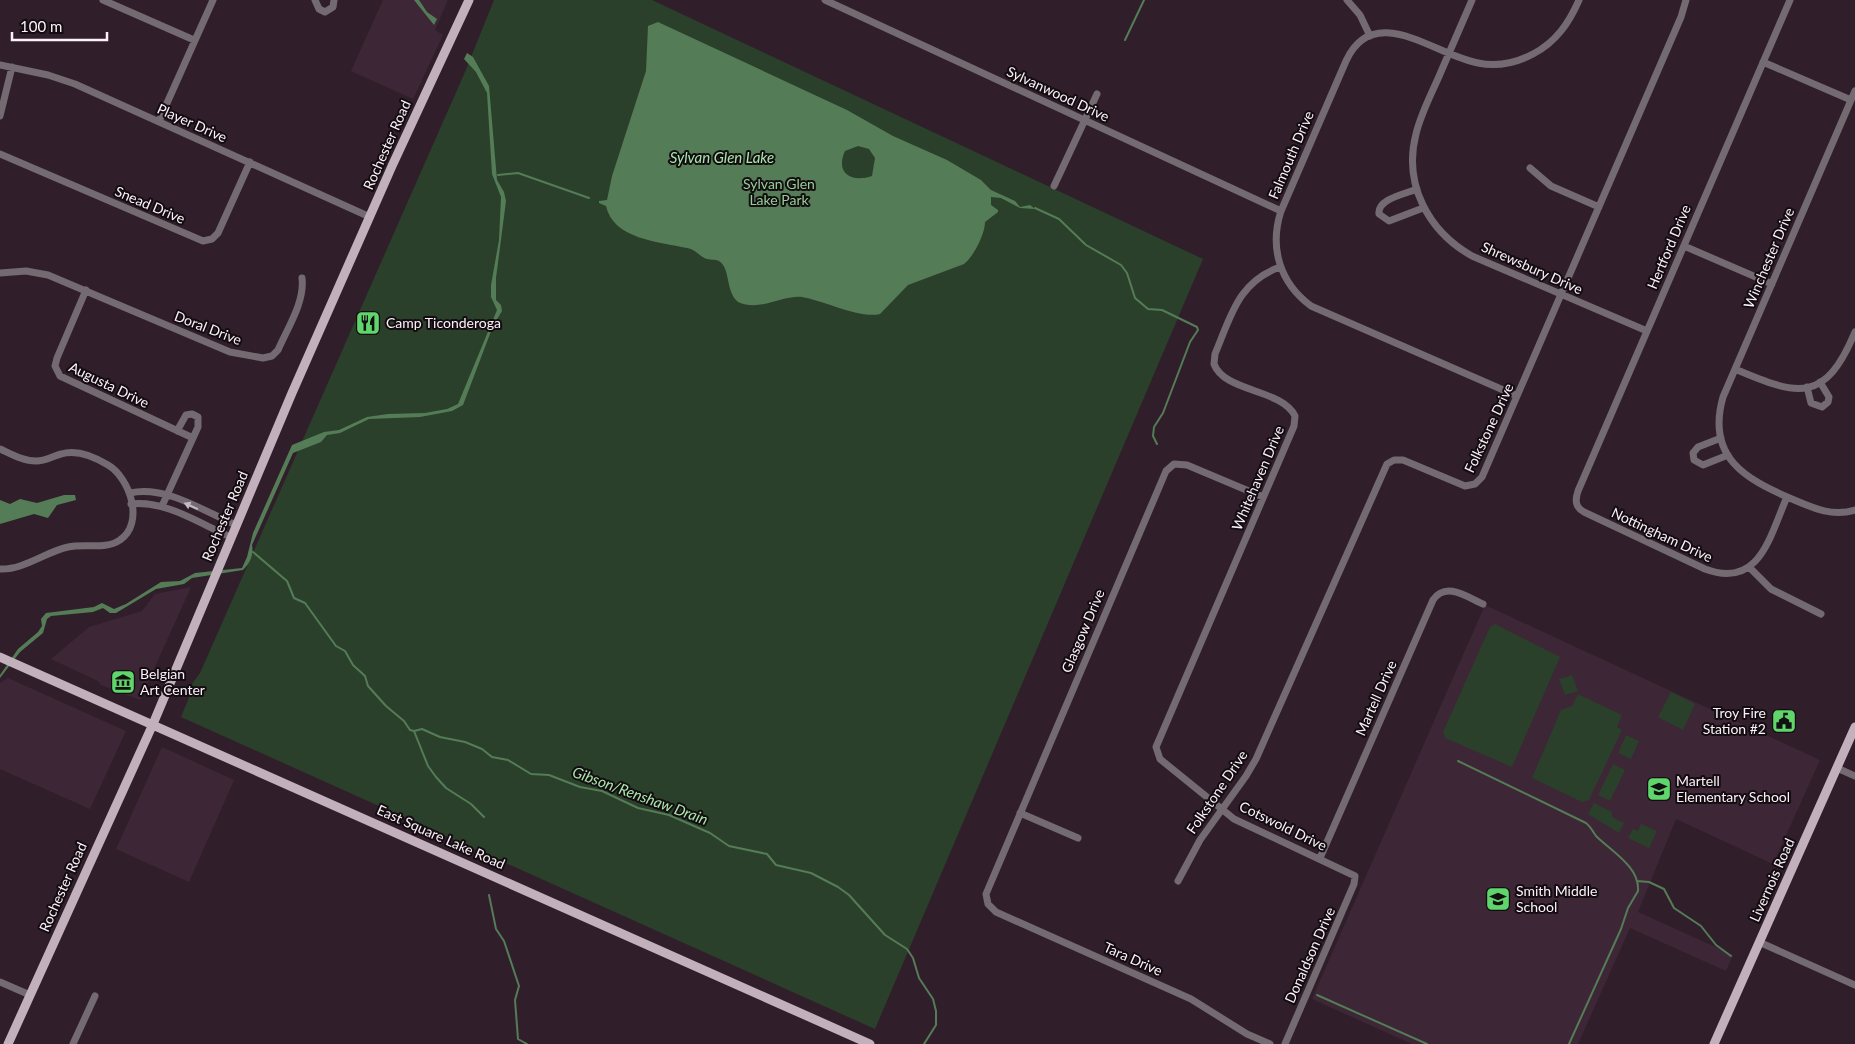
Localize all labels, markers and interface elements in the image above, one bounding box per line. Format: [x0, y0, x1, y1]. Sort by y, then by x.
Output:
scale bar [12, 10, 108, 42]
text: 100 m [20, 17, 62, 35]
street label: Sylvanwood Drive [1004, 62, 1112, 125]
street label: Rochester Road [359, 97, 414, 192]
street label: Player Drive [155, 100, 230, 145]
street label: Falmouth Drive [1264, 108, 1317, 201]
water label: Sylvan Glen Lake [670, 148, 774, 166]
park label: Sylvan Glen Lake Park [743, 175, 815, 208]
street label: Snead Drive [113, 182, 188, 227]
street label: Hertford Drive [1643, 202, 1694, 292]
street label: Winchester Drive [1740, 205, 1797, 311]
street label: Shrewsbury Drive [1479, 238, 1585, 297]
street label: Doral Drive [172, 307, 244, 348]
restaurant icon: Camp Ticonderoga [355, 310, 381, 336]
place label: Camp Ticonderoga [386, 314, 501, 331]
street label: Augusta Drive [66, 358, 152, 411]
street label: Folkstone Drive [1460, 380, 1517, 475]
street label: Whitehaven Drive [1228, 423, 1287, 533]
street label: Rochester Road [198, 468, 251, 563]
one-way arrow [184, 501, 198, 509]
street label: Nottingham Drive [1609, 504, 1715, 565]
street label: Glasgow Drive [1057, 586, 1108, 675]
street label: Martell Drive [1351, 657, 1400, 738]
place label: Belgian Art Center [140, 665, 205, 698]
museum icon: Belgian Art Center [110, 669, 136, 695]
place label: Troy Fire Station #2 [1703, 704, 1766, 737]
public building icon: Troy Fire Station #2 [1771, 708, 1797, 734]
street label: Folkstone Drive [1182, 747, 1251, 837]
water label: Gibson/Renshaw Drain [570, 762, 711, 828]
place label: Martell Elementary School [1676, 772, 1790, 805]
school or university icon: Martell Elementary School [1646, 776, 1672, 802]
street label: Cotswold Drive [1237, 797, 1330, 854]
street label: East Square Lake Road [375, 801, 508, 872]
street label: Livernois Road [1746, 835, 1798, 924]
street label: Rochester Road [35, 839, 90, 934]
place label: Smith Middle School [1516, 882, 1597, 915]
school or university icon: Smith Middle School [1485, 886, 1511, 912]
street label: Donaldson Drive [1281, 904, 1338, 1005]
street label: Tara Drive [1101, 938, 1165, 979]

